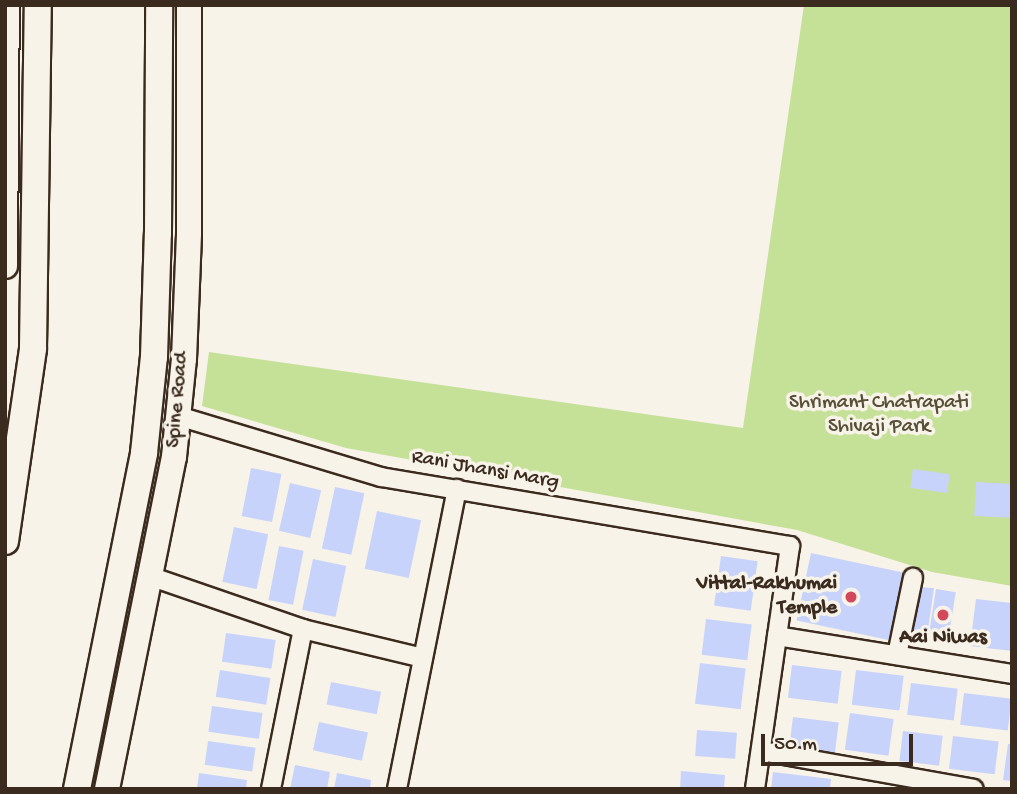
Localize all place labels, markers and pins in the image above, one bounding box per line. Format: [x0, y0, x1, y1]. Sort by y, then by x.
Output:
place label: Vittal-Rakhumai Temple [696, 572, 837, 622]
marker: Vittal-Rakhumai Temple [843, 589, 859, 605]
marker: Aai Niwas [935, 607, 951, 623]
place label: Aai Niwas [899, 626, 987, 652]

